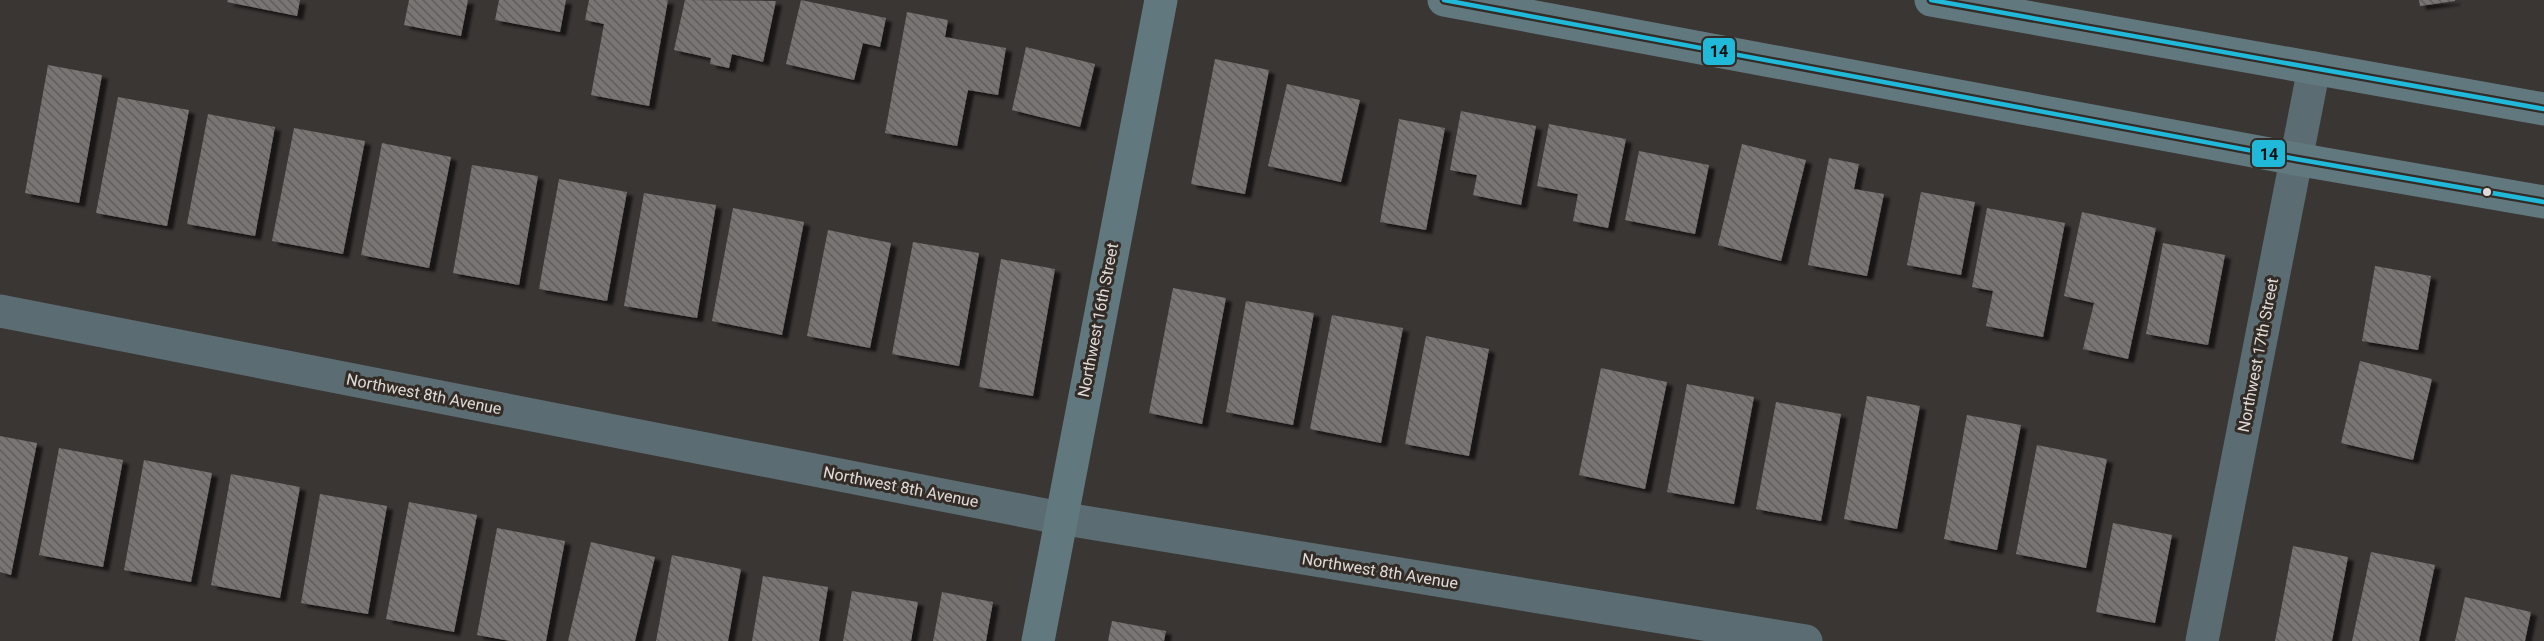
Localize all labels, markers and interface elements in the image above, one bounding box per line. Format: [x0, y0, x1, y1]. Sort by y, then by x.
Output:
line badge: 14 [1702, 37, 1736, 66]
text: 14 [1710, 42, 1728, 61]
line badge: 14 [2251, 139, 2286, 168]
text: 14 [2260, 145, 2278, 164]
unlabelled marker [2481, 186, 2493, 198]
street label: Northwest 16th Street [1074, 241, 1122, 399]
street label: Northwest 17th Street [2234, 276, 2282, 434]
street label: Northwest 8th Avenue [345, 370, 503, 418]
street label: Northwest 8th Avenue [822, 463, 980, 511]
street label: Northwest 8th Avenue [1301, 549, 1459, 593]

